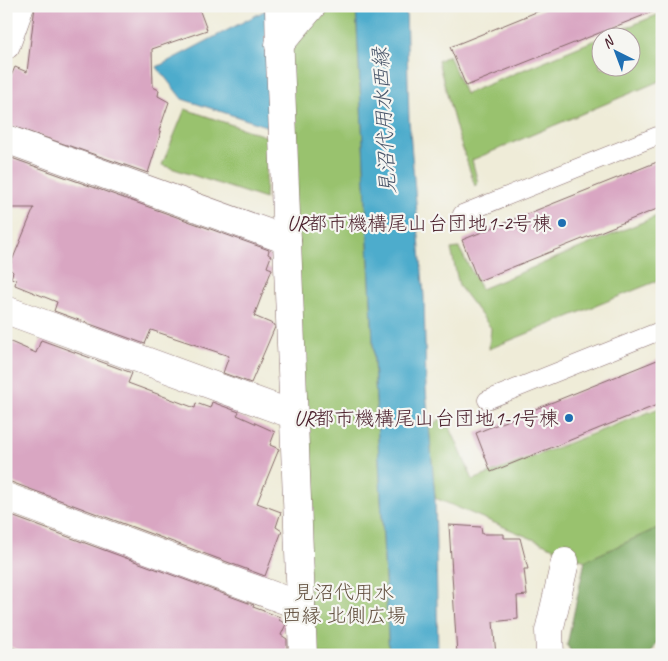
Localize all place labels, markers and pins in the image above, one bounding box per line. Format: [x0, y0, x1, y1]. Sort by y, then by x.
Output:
place label: UR都市機構尾山台団地1-2号棟 [287, 211, 552, 236]
marker: UR都市機構尾山台団地1-2号棟 [556, 217, 568, 229]
place label: UR都市機構尾山台団地1-1号棟 [294, 406, 559, 431]
marker: UR都市機構尾山台団地1-1号棟 [563, 412, 575, 424]

